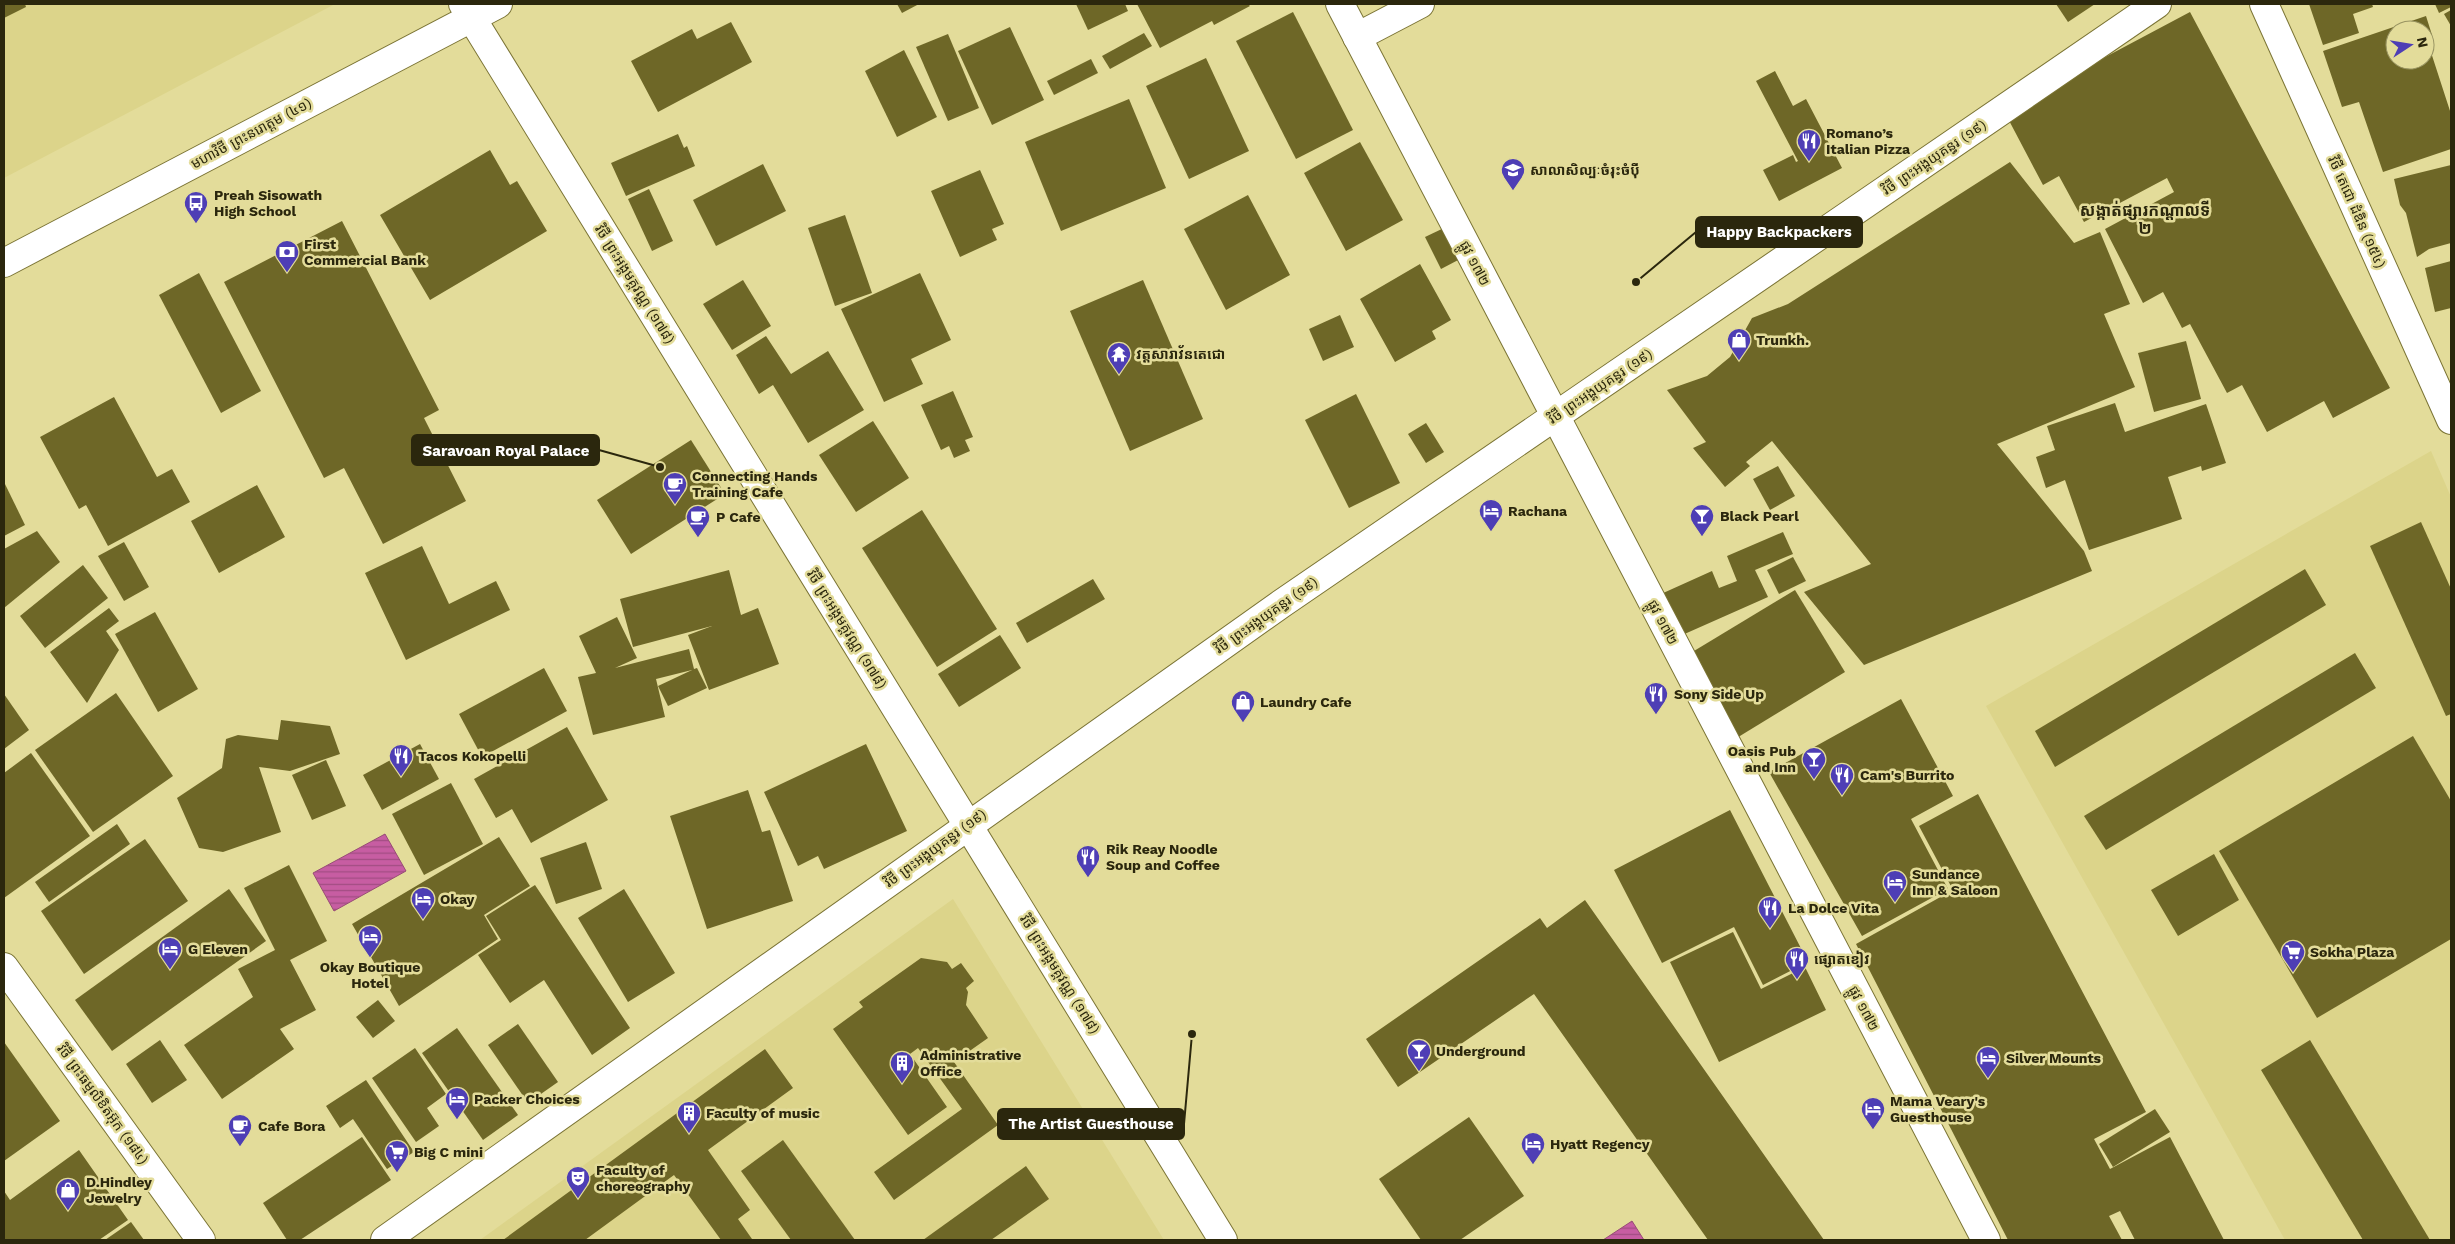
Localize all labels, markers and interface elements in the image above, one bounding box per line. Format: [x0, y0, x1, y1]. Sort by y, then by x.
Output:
north arrow [2385, 20, 2435, 70]
text: N [2414, 36, 2432, 49]
street label: មហាវិថី ព្រះនរោត្តម (៤១) [188, 94, 315, 173]
street label: វិថី ព្រះអង្គយុគន្ធរ (១៩) [1878, 116, 1990, 199]
place label: Romano’s Italian Pizza [1826, 125, 1911, 157]
restaurant icon: Romano’s Italian Pizza [1796, 128, 1822, 162]
street label: វិថី តេជោ ដំឌិន (១៥៤) [2325, 153, 2389, 271]
school or university icon: សាលាសិល្បៈចំរុះចំប៉ី [1500, 157, 1526, 191]
place label: សាលាសិល្បៈចំរុះចំប៉ី [1530, 162, 1640, 179]
place label: Preah Sisowath High School [214, 187, 322, 219]
bus stop icon: Preah Sisowath High School [183, 190, 209, 224]
district label: សង្កាត់ផ្សារកណ្ដាលទី ២ [2080, 200, 2210, 238]
callout: Happy Backpackers [1696, 217, 1862, 247]
street label: វិថី ព្រះអង្គមគ្គវណ្ណ (១៧៨) [590, 221, 679, 347]
text: Happy Backpackers [1706, 223, 1852, 241]
place label: First Commercial Bank [304, 236, 426, 268]
street label: ផ្លូវ ១៧២ [1453, 238, 1493, 290]
bank icon: First Commercial Bank [274, 239, 300, 273]
shop icon: Trunkh. [1726, 327, 1752, 361]
place label: Trunkh. [1756, 332, 1809, 348]
temple icon: វត្តសារាវ័នតេជោ [1106, 341, 1132, 375]
place label: វត្តសារាវ័នតេជោ [1136, 345, 1225, 363]
street label: វិថី ព្រះអង្គយុគន្ធរ (១៩) [1544, 345, 1656, 428]
callout: Saravoan Royal Palace [412, 435, 599, 465]
text: Saravoan Royal Palace [423, 442, 590, 460]
place label: Connecting Hands Training Cafe [692, 468, 818, 500]
cafe icon: Connecting Hands Training Cafe [662, 471, 688, 505]
hotel icon: Rachana [1478, 498, 1504, 532]
place label: Rachana [1508, 503, 1568, 519]
bar icon: Black Pearl [1689, 503, 1715, 537]
cafe icon: P Cafe [685, 504, 711, 538]
place label: Black Pearl [1720, 508, 1799, 524]
place label: P Cafe [716, 509, 761, 525]
street label: វិថី ព្រះអង្គមគ្គវណ្ណ (១៧៨) [802, 566, 891, 692]
street label: វិថី ព្រះអង្គយុគន្ធរ (១៩) [1211, 573, 1321, 658]
street label: ផ្លូវ ១៧២ [1641, 597, 1681, 649]
restaurant icon: Sony Side Up [1643, 681, 1669, 715]
place label: Sony Side Up [1674, 686, 1764, 702]
shop icon: Laundry Cafe [1230, 689, 1256, 723]
place label: Laundry Cafe [1260, 694, 1352, 710]
restaurant icon: Tacos Kokopelli [388, 743, 414, 777]
place label: Oasis Pub and Inn [1728, 743, 1796, 775]
bar icon: Oasis Pub and Inn [1801, 746, 1827, 780]
place label: Tacos Kokopelli [418, 748, 526, 764]
restaurant icon: Cam's Burrito [1829, 762, 1855, 796]
place label: Cam's Burrito [1860, 767, 1954, 783]
street label: វិថី ព្រះអង្គយុគន្ធរ (១៩) [880, 805, 990, 892]
place label: Rik Reay Noodle Soup and Coffee [1106, 841, 1220, 873]
restaurant icon: Rik Reay Noodle Soup and Coffee [1075, 844, 1101, 878]
place label: Sundance Inn & Saloon [1912, 866, 1998, 898]
hotel icon: Sundance Inn & Saloon [1882, 869, 1908, 903]
hotel icon: Okay [410, 886, 436, 920]
place label: Okay [440, 891, 475, 907]
restaurant icon: La Dolce Vita [1757, 895, 1783, 929]
place label: La Dolce Vita [1788, 900, 1880, 916]
street label: វិថី ព្រះអង្គមគ្គវណ្ណ (១៧៨) [1015, 911, 1104, 1037]
hotel icon: Okay Boutique Hotel [357, 924, 383, 958]
hotel icon: G Eleven [157, 936, 183, 970]
supermarket icon: Sokha Plaza [2280, 939, 2306, 973]
place label: G Eleven [188, 941, 248, 957]
place label: Sokha Plaza [2310, 944, 2395, 960]
restaurant icon: ផ្សោតខៀវ [1784, 946, 1810, 980]
place label: ផ្សោតខៀវ [1814, 950, 1869, 968]
place label: Okay Boutique Hotel [320, 959, 420, 991]
street label: ផ្លូវ ១៧២ [1842, 983, 1882, 1035]
bar icon: Underground [1406, 1038, 1432, 1072]
street label: វិថី ព្រះធម្មលិខិតអ៊ុក (១៨៤) [53, 1040, 152, 1168]
place label: Underground [1436, 1043, 1526, 1059]
hotel icon: Silver Mounts [1975, 1045, 2001, 1079]
place label: Administrative Office [920, 1047, 1021, 1079]
building icon: Administrative Office [889, 1050, 915, 1084]
place label: Silver Mounts [2006, 1050, 2102, 1066]
hotel icon: Packer Choices [444, 1086, 470, 1120]
place label: Packer Choices [474, 1091, 580, 1107]
place label: Mama Veary's Guesthouse [1890, 1093, 1986, 1125]
hotel icon: Mama Veary's Guesthouse [1860, 1096, 1886, 1130]
building icon: Faculty of music [676, 1100, 702, 1134]
place label: Faculty of music [706, 1105, 820, 1121]
callout: The Artist Guesthouse [998, 1109, 1184, 1139]
cafe icon: Cafe Bora [227, 1113, 253, 1147]
text: The Artist Guesthouse [1008, 1115, 1174, 1133]
place label: Cafe Bora [258, 1118, 326, 1134]
hotel icon: Hyatt Regency [1520, 1131, 1546, 1165]
place label: Hyatt Regency [1550, 1136, 1650, 1152]
supermarket icon: Big C mini [384, 1139, 410, 1173]
place label: Big C mini [414, 1144, 483, 1160]
place label: Faculty of choreography [596, 1162, 690, 1194]
theatre icon: Faculty of choreography [565, 1165, 591, 1199]
place label: D.Hindley Jewelry [86, 1174, 152, 1206]
shop icon: D.Hindley Jewelry [55, 1177, 81, 1211]

